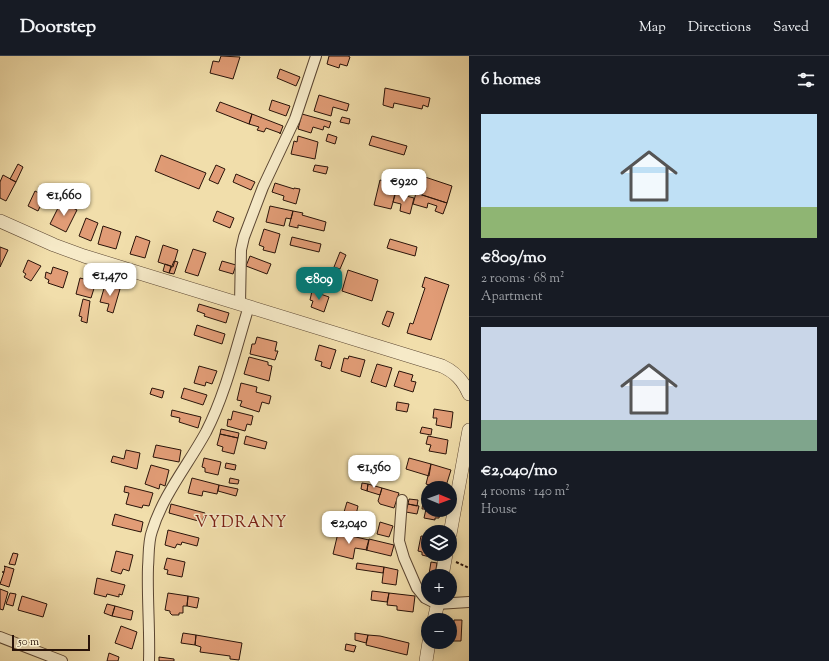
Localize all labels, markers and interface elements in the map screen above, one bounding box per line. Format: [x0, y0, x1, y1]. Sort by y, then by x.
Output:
text: Doorstep [20, 14, 96, 41]
text: Map [639, 18, 666, 38]
text: Directions [688, 18, 751, 38]
text: Saved [773, 18, 809, 38]
text: 6 homes [481, 68, 541, 92]
icon: filters [795, 69, 817, 91]
icon: home [613, 140, 685, 212]
pin: €920 [380, 169, 428, 203]
text: €920 [390, 173, 418, 191]
pin: €1,660 [31, 183, 97, 217]
text: €1,660 [46, 187, 82, 205]
text: €809/mo [481, 246, 546, 270]
pin: €1,470 [77, 263, 143, 297]
text: €1,470 [92, 267, 128, 285]
pin: €809 [295, 267, 343, 301]
text: 2 rooms · 68 m² [481, 270, 565, 288]
text: €809 [305, 271, 333, 289]
text: Apartment [481, 288, 542, 306]
icon: home [613, 353, 685, 425]
pin: €1,560 [341, 455, 407, 489]
text: €1,560 [357, 459, 391, 477]
text: €2,040/mo [481, 459, 557, 483]
north arrow [421, 481, 457, 517]
map controls [421, 481, 457, 649]
text: 4 rooms · 140 m² [481, 483, 570, 501]
text: House [481, 501, 517, 519]
pin: €2,040 [316, 511, 382, 545]
district label: VYDRANY [195, 512, 287, 535]
text: €2,040 [331, 515, 367, 533]
button: layers [421, 525, 457, 561]
button: + [421, 569, 457, 605]
button: − [421, 613, 457, 649]
scale bar [12, 633, 90, 652]
text: 50 m [18, 634, 39, 650]

